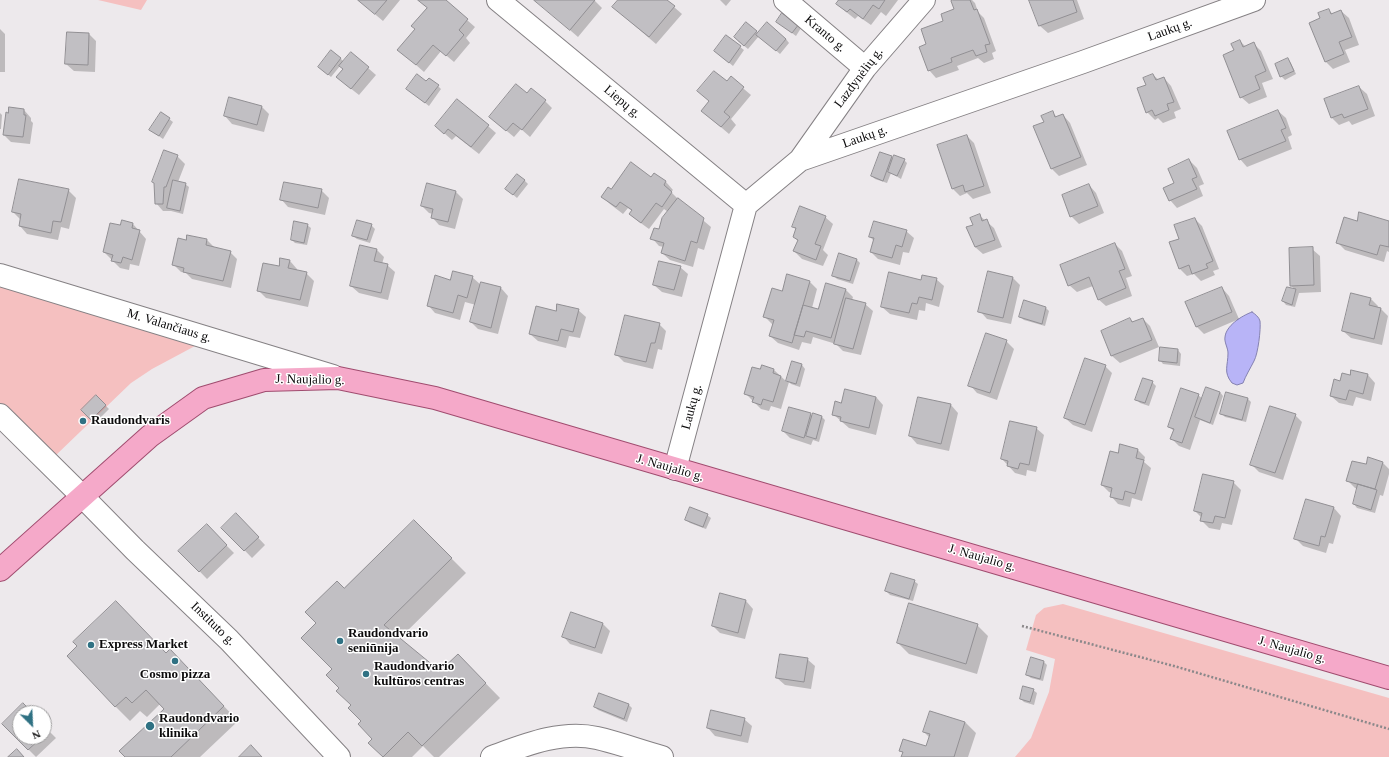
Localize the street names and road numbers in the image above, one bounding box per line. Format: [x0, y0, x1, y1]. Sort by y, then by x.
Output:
street label: Kranto g. [801, 12, 849, 56]
street label: Laukų g. [1146, 15, 1194, 45]
street label: Lazdynėlių g. [831, 45, 887, 111]
street label: Liepų g. [600, 82, 644, 122]
street label: Laukų g. [841, 122, 889, 152]
street label: M. Valančiaus g. [125, 306, 213, 346]
street label: J. Naujalio g. [275, 372, 345, 388]
street label: Laukų g. [678, 383, 706, 431]
street label: J. Naujalio g. [635, 451, 705, 485]
street label: J. Naujalio g. [947, 541, 1017, 575]
street label: Instituto g. [187, 599, 239, 649]
street label: J. Naujalio g. [1257, 633, 1327, 667]

